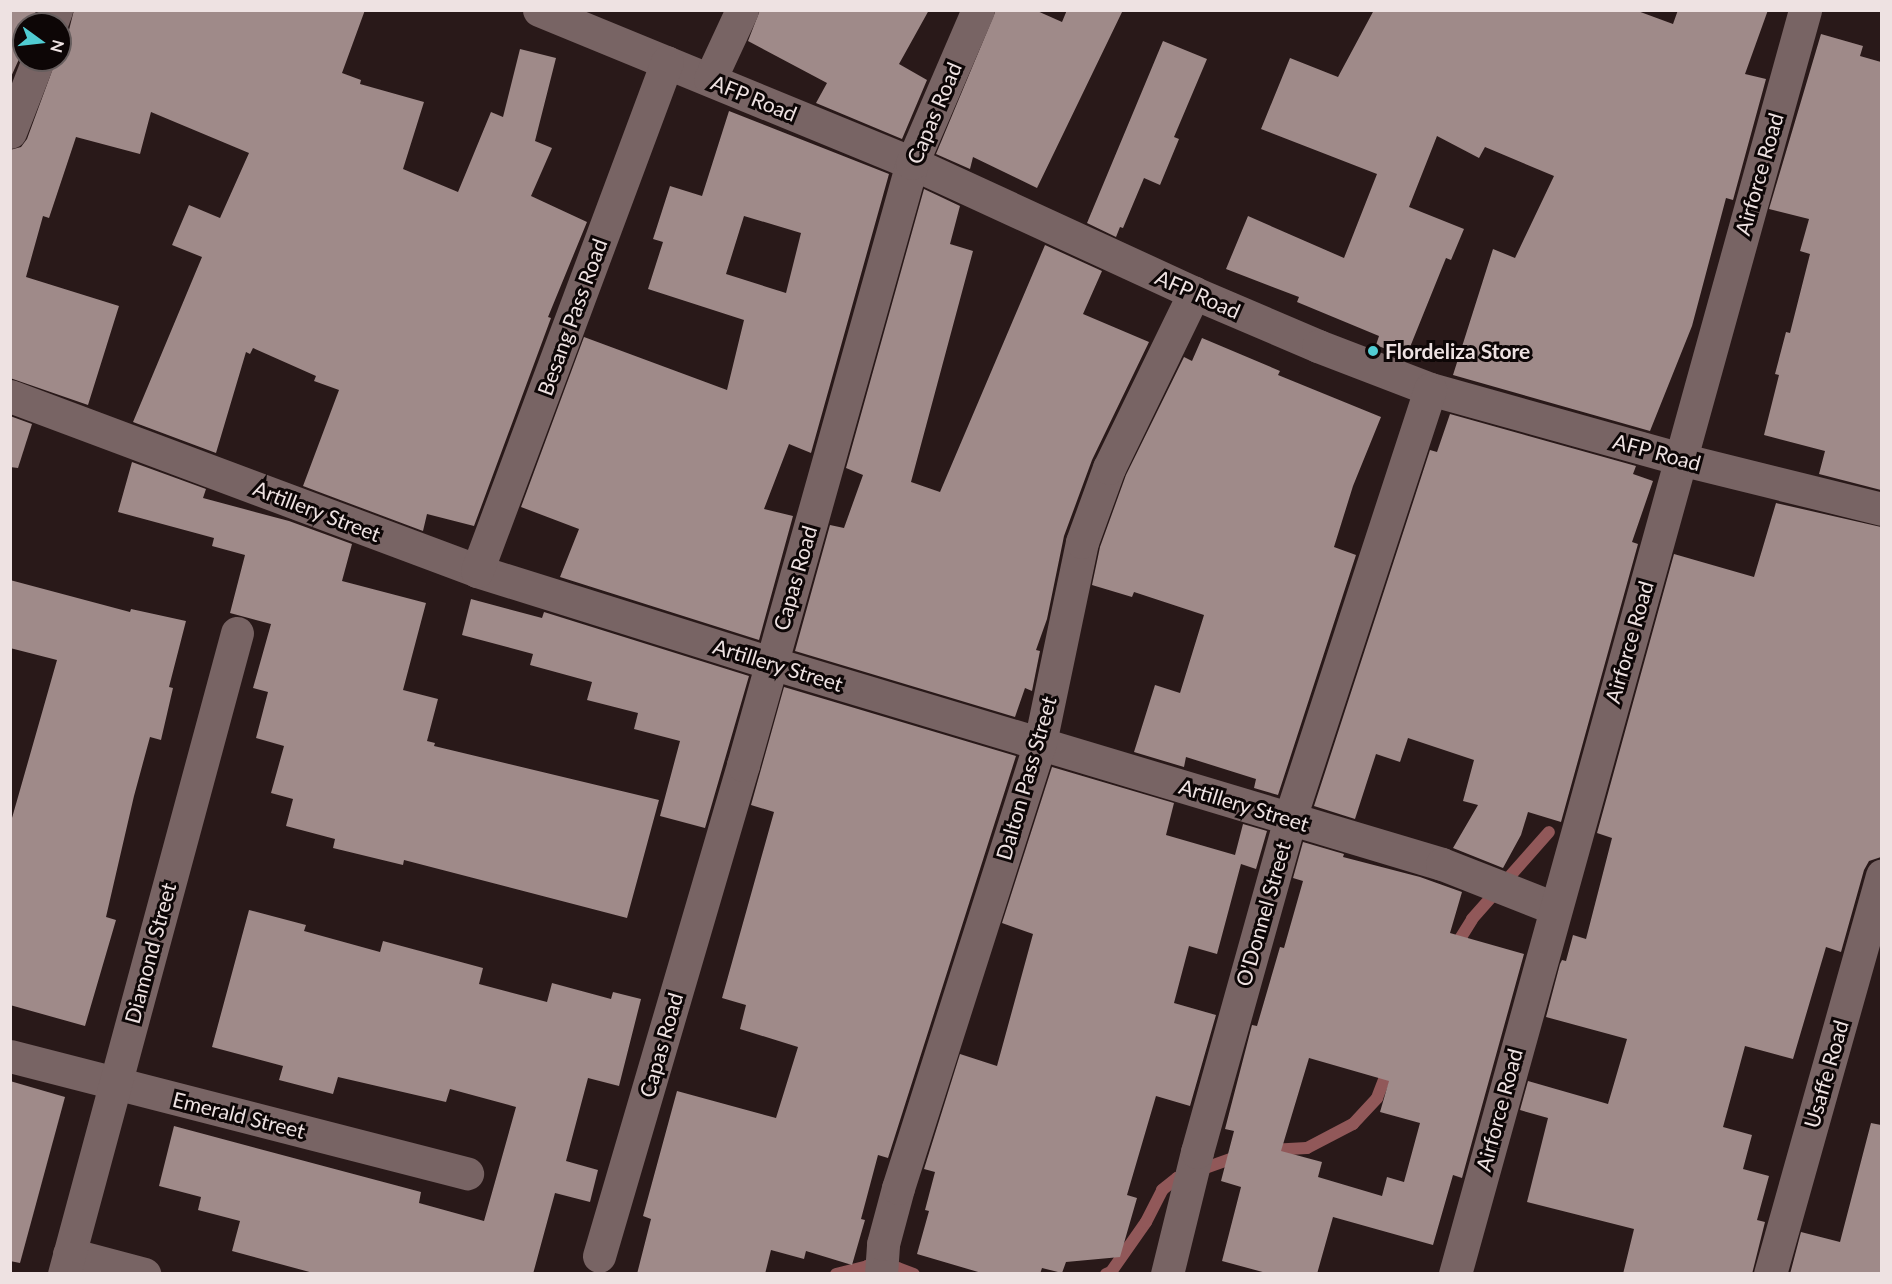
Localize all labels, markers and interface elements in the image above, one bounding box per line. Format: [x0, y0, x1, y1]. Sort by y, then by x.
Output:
north arrow [12, 12, 72, 72]
text: N [47, 38, 69, 55]
street label: Capas Road [901, 58, 967, 168]
street label: AFP Road [707, 69, 801, 127]
street label: Airforce Road [1730, 110, 1788, 238]
street label: Besang Pass Road [532, 235, 612, 399]
street label: AFP Road [1151, 264, 1245, 324]
place label: Flordeliza Store [1385, 338, 1530, 364]
marker: Flordeliza Store [1366, 344, 1380, 358]
street label: AFP Road [1610, 428, 1704, 476]
street label: Artillery Street [250, 475, 384, 547]
street label: Capas Road [768, 523, 822, 633]
street label: Airforce Road [1600, 578, 1658, 706]
street label: Artillery Street [710, 633, 846, 697]
street label: Dalton Pass Street [991, 693, 1061, 863]
street label: Artillery Street [1176, 773, 1312, 837]
street label: O'Donnel Street [1230, 839, 1296, 989]
street label: Diamond Street [119, 880, 181, 1026]
street label: Capas Road [634, 990, 688, 1100]
street label: Usaffe Road [1799, 1017, 1853, 1131]
street label: Airforce Road [1471, 1046, 1527, 1174]
street label: Emerald Street [170, 1086, 308, 1144]

